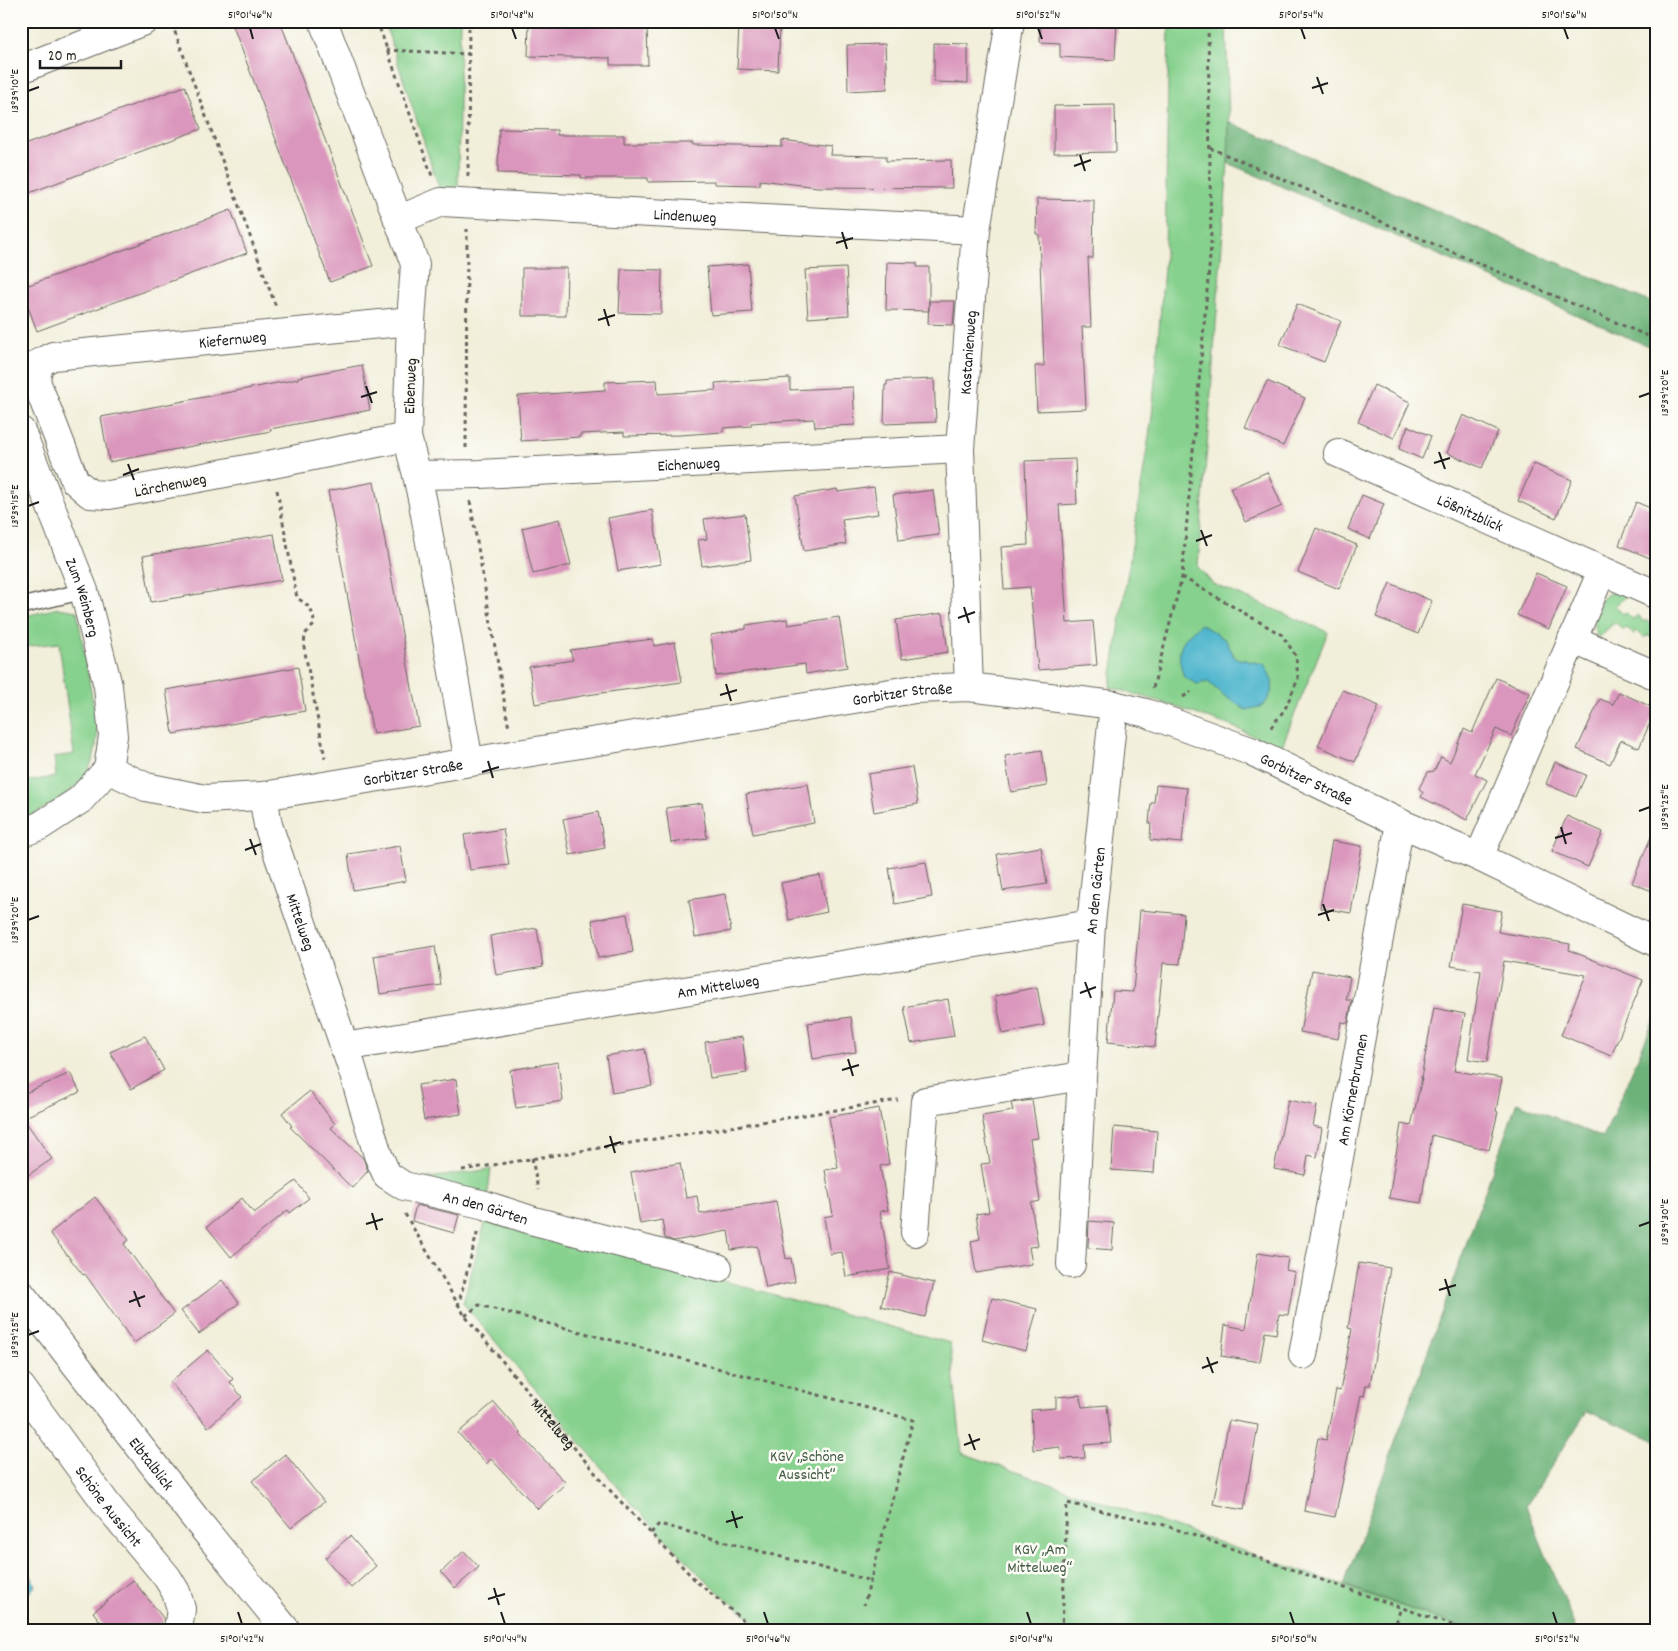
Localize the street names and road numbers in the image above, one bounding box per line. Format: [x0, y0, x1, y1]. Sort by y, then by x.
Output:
street label: Lindenweg [653, 204, 717, 230]
street label: Kastanienweg [955, 310, 984, 395]
street label: Kiefernweg [198, 326, 268, 356]
street label: Eibenweg [399, 358, 424, 414]
street label: Eichenweg [657, 453, 721, 479]
street label: Lärchenweg [132, 468, 209, 505]
street label: Lößnitzblick [1433, 489, 1506, 539]
street label: Zum Weinberg [58, 555, 104, 640]
street label: Gorbitzer Straße [851, 679, 953, 713]
street label: Gorbitzer Straße [1256, 748, 1356, 813]
street label: Gorbitzer Straße [361, 754, 465, 793]
street label: An den Gärten [1081, 846, 1113, 935]
street label: Mittelweg [279, 891, 320, 955]
street label: Am Mittelweg [676, 970, 761, 1006]
street label: Am Körnerbrunnen [1332, 1032, 1375, 1148]
street label: An den Gärten [440, 1187, 531, 1232]
street label: Mittelweg [524, 1395, 580, 1455]
street label: Elbtalblick [122, 1433, 178, 1496]
street label: Schöne Aussicht [68, 1462, 147, 1553]

